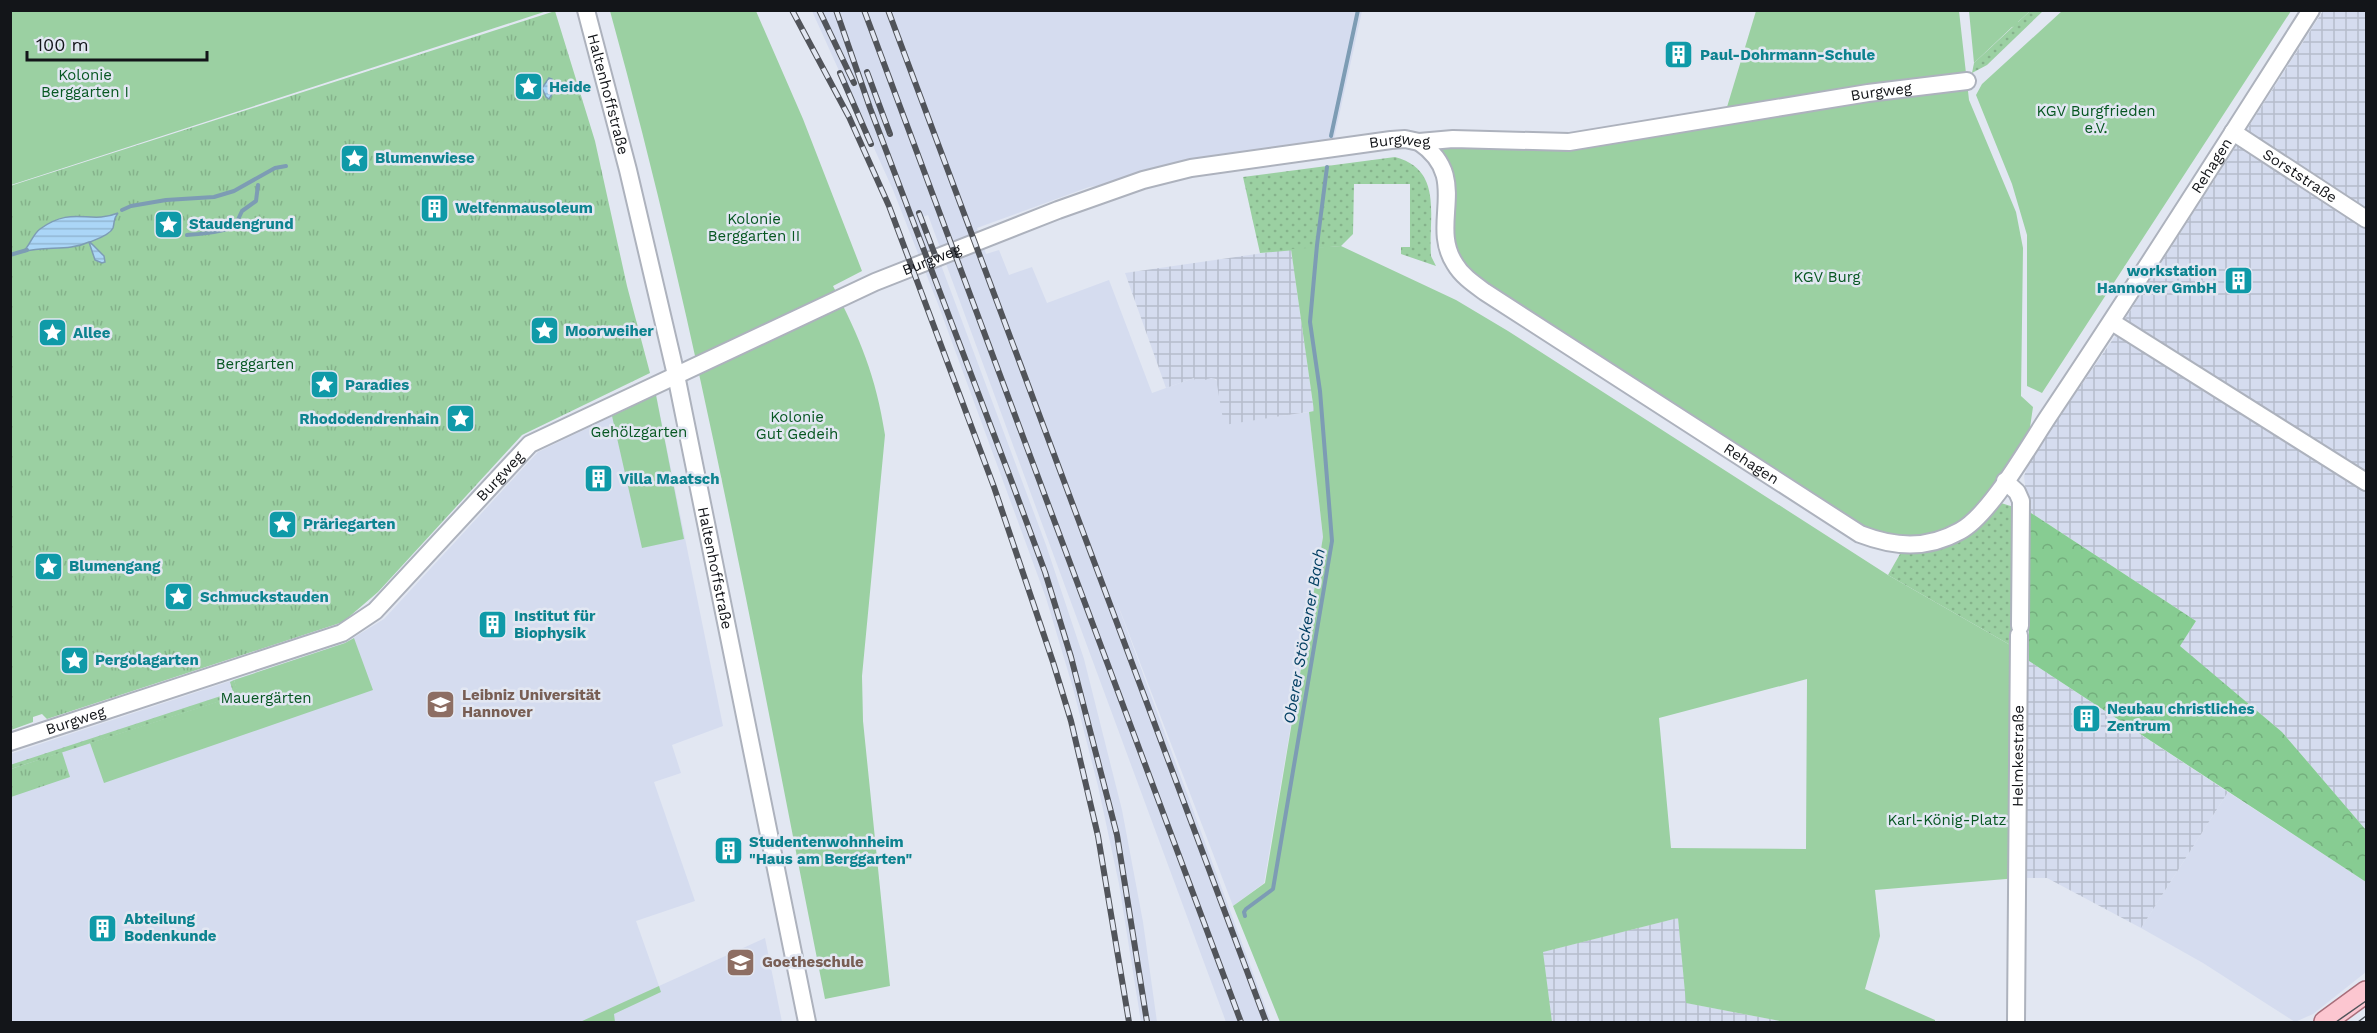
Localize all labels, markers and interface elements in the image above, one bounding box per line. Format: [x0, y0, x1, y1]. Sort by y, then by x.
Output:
scale bar [27, 24, 207, 62]
street label: Haltenhoffstraße [584, 32, 633, 157]
text: 100 m [36, 34, 89, 55]
building icon: Paul-Dohrmann-Schule [1663, 39, 1695, 71]
place label: Paul-Dohrmann-Schule [1700, 46, 1875, 64]
park label: Kolonie Berggarten I [41, 66, 129, 101]
place icon: Heide [512, 71, 544, 103]
place label: Heide [549, 78, 592, 96]
street label: Burgweg [1849, 79, 1913, 105]
park label: KGV Burgfrieden e.V. [2036, 102, 2156, 137]
street label: Burgweg [1368, 129, 1431, 152]
street label: Rehagen [2187, 135, 2236, 197]
place icon: Blumenwiese [338, 142, 370, 174]
street label: Sorststraße [2259, 145, 2341, 207]
place label: Blumenwiese [375, 149, 475, 167]
building icon: Welfenmausoleum [418, 192, 450, 224]
place label: Welfenmausoleum [455, 199, 593, 217]
place icon: Staudengrund [152, 208, 184, 240]
park label: Kolonie Berggarten II [708, 210, 800, 245]
place label: Staudengrund [189, 215, 294, 233]
street label: Burgweg [900, 240, 964, 279]
place label: workstation Hannover GmbH [2097, 262, 2217, 297]
building icon: workstation Hannover GmbH [2222, 264, 2254, 296]
park label: KGV Burg [1793, 268, 1861, 286]
place icon: Moorweiher [528, 315, 560, 347]
place icon: Allee [36, 317, 68, 349]
place label: Moorweiher [565, 322, 654, 340]
place label: Allee [73, 324, 111, 342]
park label: Berggarten [216, 355, 294, 373]
place icon: Paradies [308, 369, 340, 401]
place label: Paradies [345, 376, 409, 394]
place icon: Rhododendrenhain [444, 403, 476, 435]
park label: Kolonie Gut Gedeih [756, 408, 838, 443]
place label: Rhododendrenhain [299, 410, 439, 428]
park label: Gehölzgarten [591, 423, 687, 441]
street label: Rehagen [1720, 439, 1782, 488]
street label: Burgweg [473, 447, 528, 505]
building icon: Villa Maatsch [582, 463, 614, 495]
place label: Villa Maatsch [619, 470, 720, 488]
street label: Haltenhoffstraße [694, 505, 736, 631]
place icon: Präriegarten [266, 508, 298, 540]
place label: Präriegarten [303, 515, 395, 533]
water label: Oberer Stöckener Bach [1279, 547, 1329, 725]
place icon: Blumengang [32, 550, 64, 582]
place label: Blumengang [69, 557, 161, 575]
place icon: Schmuckstauden [163, 581, 195, 613]
place label: Schmuckstauden [200, 588, 329, 606]
place label: Institut für Biophysik [514, 607, 596, 642]
building icon: Institut für Biophysik [477, 609, 509, 641]
place icon: Pergolagarten [58, 644, 90, 676]
place label: Pergolagarten [95, 651, 199, 669]
place label: Leibniz Universität Hannover [462, 686, 601, 721]
school or university icon: Leibniz Universität Hannover [425, 688, 457, 720]
park label: Mauergärten [220, 689, 312, 707]
place label: Neubau christliches Zentrum [2107, 700, 2255, 735]
street label: Burgweg [43, 702, 108, 739]
building icon: Neubau christliches Zentrum [2070, 702, 2102, 734]
street label: Helmkestraße [2009, 705, 2027, 807]
park label: Karl-König-Platz [1887, 811, 2007, 829]
place label: Studentenwohnheim "Haus am Berggarten" [749, 833, 913, 868]
building icon: Studentenwohnheim "Haus am Berggarten" [712, 835, 744, 867]
place label: Abteilung Bodenkunde [124, 910, 217, 945]
building icon: Abteilung Bodenkunde [87, 912, 119, 944]
school or university icon: Goetheschule [725, 946, 757, 978]
place label: Goetheschule [762, 953, 864, 971]

